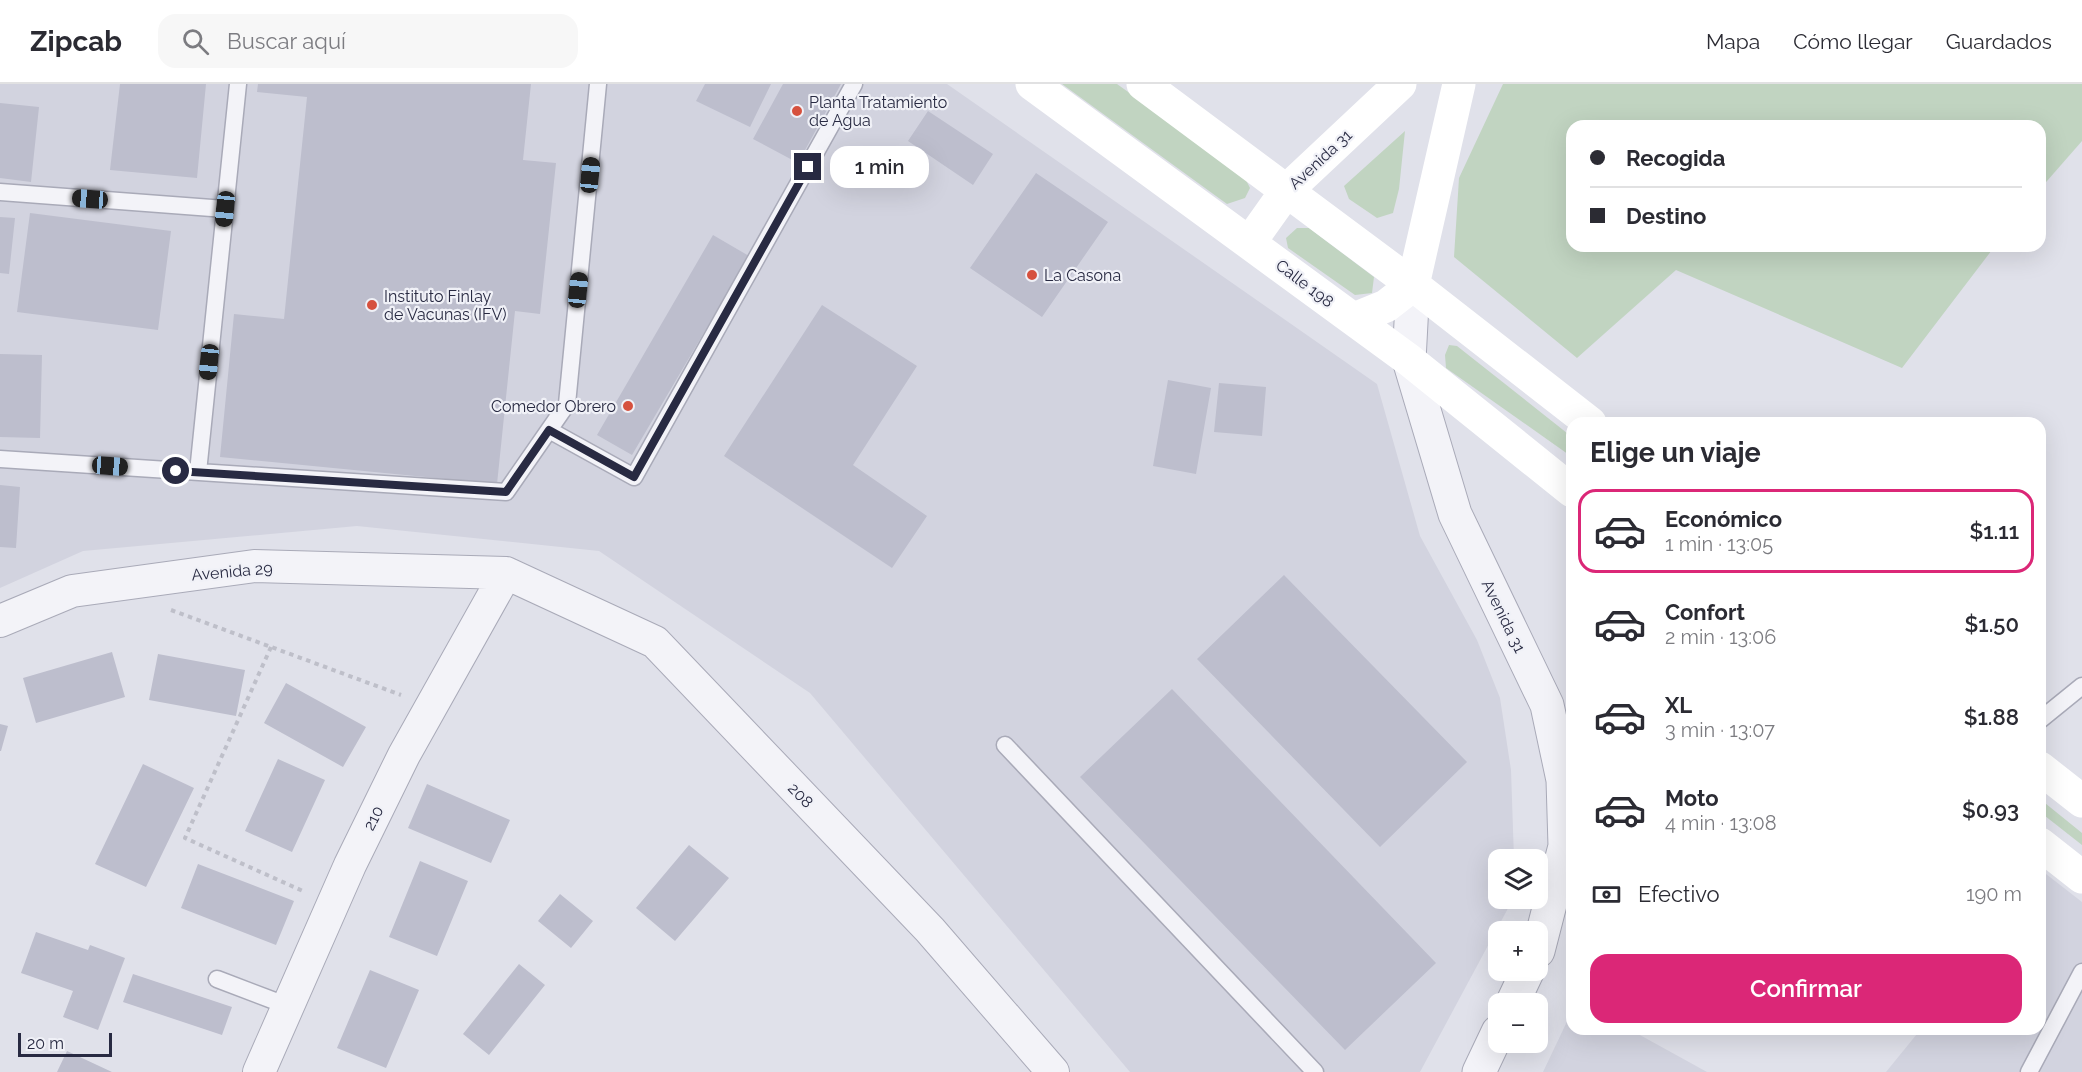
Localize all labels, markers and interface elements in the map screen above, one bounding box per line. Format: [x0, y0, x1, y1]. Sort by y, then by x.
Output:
search box [158, 14, 578, 68]
text: Zipcab [30, 25, 122, 58]
icon: search [179, 25, 212, 58]
text: Buscar aquí [227, 28, 346, 54]
text: Mapa [1706, 29, 1760, 54]
text: Cómo llegar [1793, 29, 1913, 54]
text: Guardados [1946, 29, 2052, 54]
place label: Planta Tratamiento de Agua [809, 93, 947, 130]
marker: Planta Tratamiento de Agua [790, 104, 804, 118]
street label: Avenida 31 [1285, 125, 1356, 193]
text: Recogida [1626, 145, 1725, 171]
callout: 1 min [829, 146, 928, 188]
route end [794, 153, 821, 180]
text: 1 min [855, 155, 904, 179]
car [579, 156, 601, 194]
car [71, 189, 109, 209]
car [214, 190, 236, 228]
text: Destino [1626, 203, 1706, 229]
street label: Calle 198 [1272, 255, 1337, 311]
place label: La Casona [1044, 266, 1121, 285]
marker: La Casona [1025, 268, 1039, 282]
car [567, 271, 589, 309]
place label: Instituto Finlay de Vacunas (IFV) [384, 287, 507, 324]
marker: Instituto Finlay de Vacunas (IFV) [365, 298, 379, 312]
car [198, 343, 220, 381]
place label: Comedor Obrero [491, 397, 616, 416]
marker: Comedor Obrero [621, 399, 635, 413]
text: Elige un viaje [1590, 437, 1761, 468]
car [91, 456, 129, 476]
route start [162, 457, 189, 484]
icon: car [1593, 504, 1647, 558]
text: Económico [1665, 506, 1782, 532]
text: $1.11 [1969, 518, 2019, 544]
text: 1 min · 13:05 [1665, 532, 1773, 556]
street label: Avenida 29 [191, 558, 273, 585]
street label: Avenida 31 [1478, 577, 1529, 656]
icon: car [1593, 597, 1647, 651]
text: Confort [1665, 599, 1745, 625]
text: $1.50 [1965, 611, 2019, 637]
text: 2 min · 13:06 [1665, 625, 1776, 649]
icon: car [1593, 690, 1647, 744]
text: XL [1665, 692, 1692, 718]
text: $1.88 [1964, 704, 2019, 730]
text: 3 min · 13:07 [1665, 718, 1775, 742]
street label: 208 [784, 779, 817, 812]
icon: car [1593, 783, 1647, 837]
text: Moto [1665, 785, 1719, 811]
text: $0.93 [1962, 797, 2019, 823]
street label: 210 [359, 803, 388, 834]
text: 4 min · 13:08 [1665, 811, 1777, 835]
map controls [1488, 849, 1548, 1053]
button: layers [1488, 849, 1548, 909]
icon: cash [1590, 878, 1623, 911]
text: Efectivo [1638, 881, 1720, 907]
text: 190 m [1966, 882, 2022, 906]
button: + [1488, 921, 1548, 981]
button: Confirmar [1590, 954, 2022, 1023]
button: − [1488, 993, 1548, 1053]
scale bar [18, 1030, 112, 1058]
text: 20 m [27, 1034, 64, 1053]

